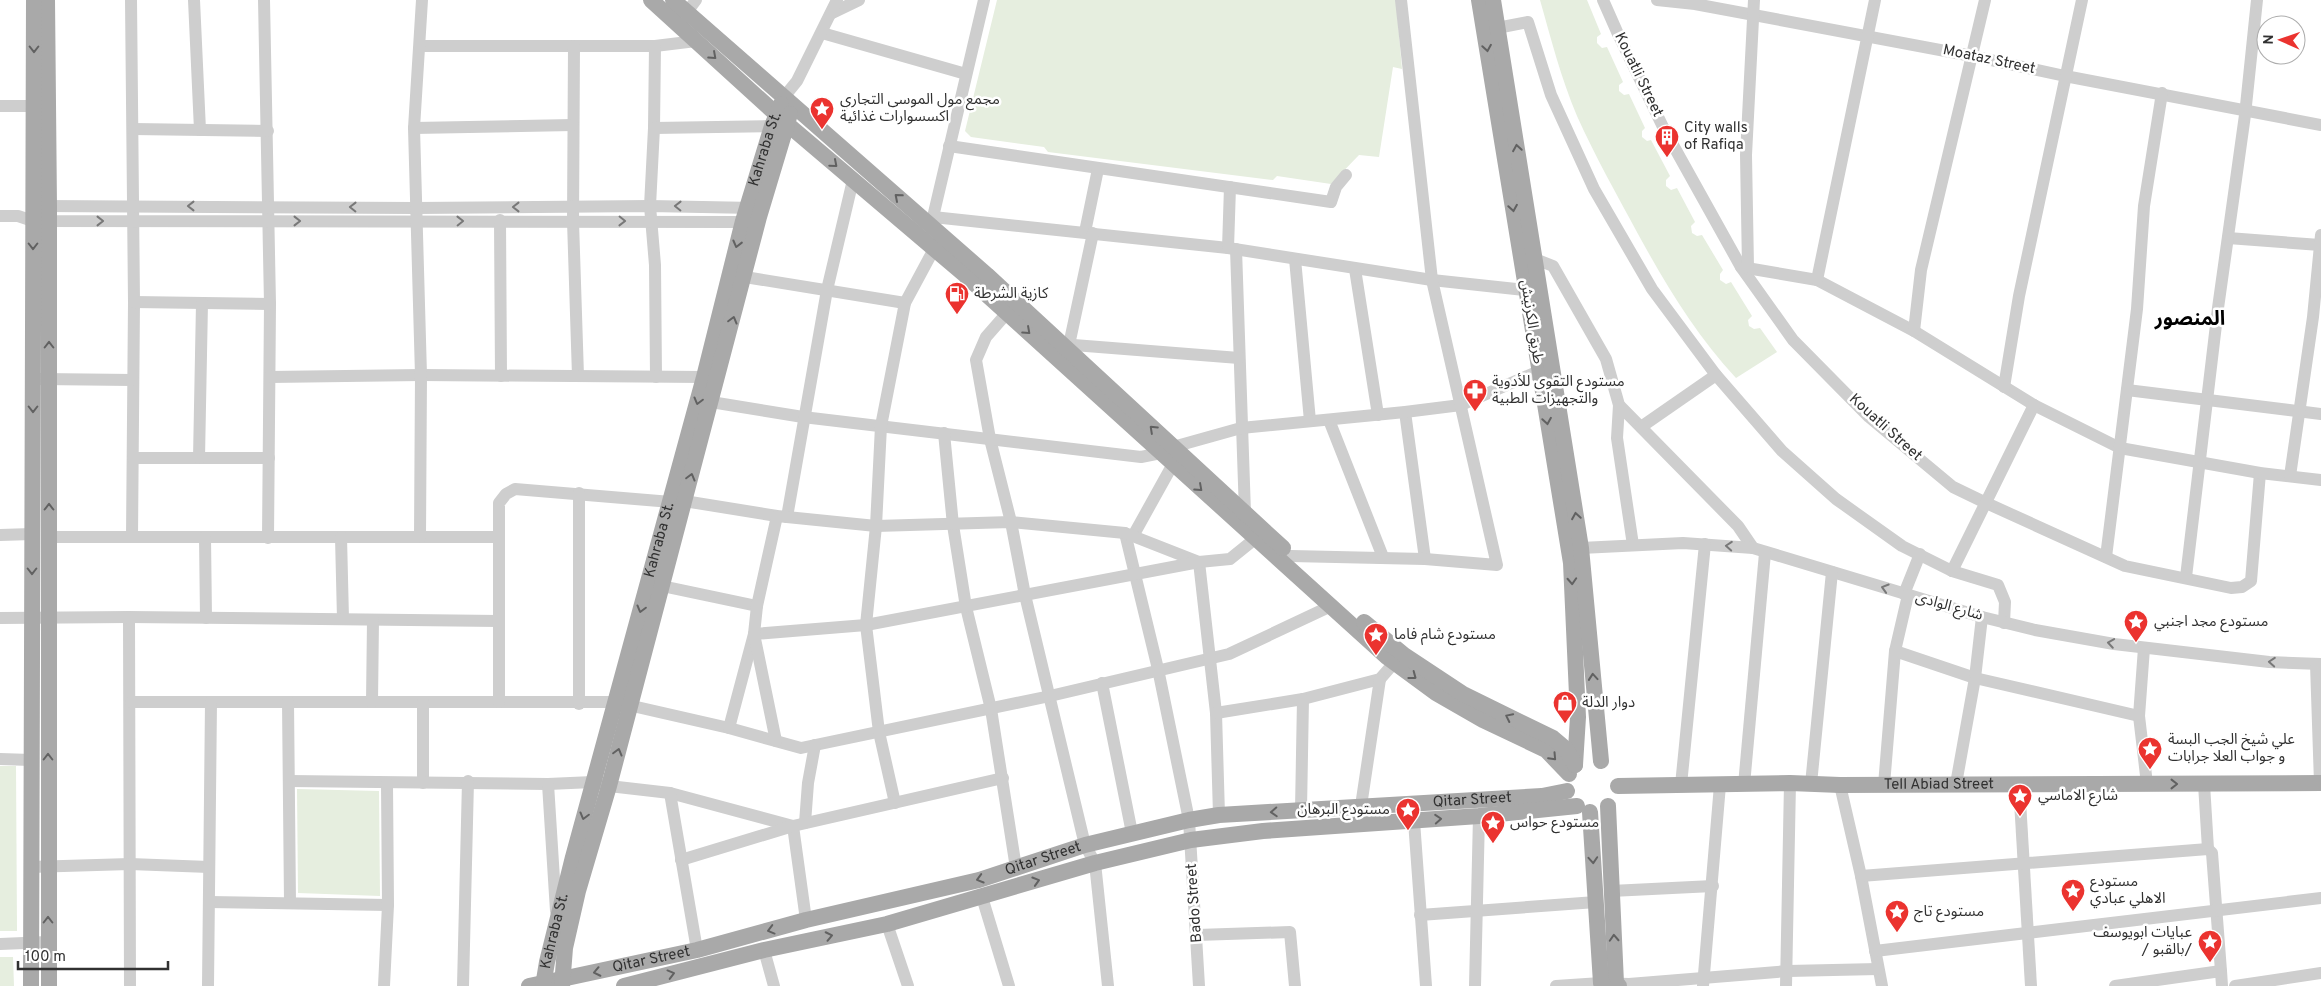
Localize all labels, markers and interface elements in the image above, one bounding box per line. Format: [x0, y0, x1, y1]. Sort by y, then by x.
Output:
north arrow [2256, 15, 2306, 65]
street label: Kouatli Street [1609, 29, 1667, 121]
text: N [2261, 34, 2278, 45]
street label: Moataz Street [1941, 41, 2037, 79]
one-way arrow [1481, 44, 1492, 52]
one-way arrow [29, 45, 39, 53]
one-way arrow [707, 50, 716, 59]
place label: مجمع مول الموسى التجاري اكسسوارات غذائية [840, 91, 1000, 127]
place icon: مجمع مول الموسى التجاري اكسسوارات غذائية [809, 96, 835, 130]
street label: Kahraba St. [745, 109, 786, 189]
place label: City walls of Rafiqa [1684, 119, 1748, 155]
building icon: City walls of Rafiqa [1654, 124, 1680, 158]
one-way arrow [1512, 144, 1522, 153]
one-way arrow [829, 158, 838, 167]
one-way arrow [894, 194, 903, 203]
one-way arrow [186, 201, 194, 211]
one-way arrow [674, 201, 682, 211]
one-way arrow [349, 202, 356, 212]
one-way arrow [511, 202, 519, 212]
one-way arrow [1508, 204, 1518, 213]
one-way arrow [96, 216, 104, 226]
one-way arrow [294, 216, 301, 226]
one-way arrow [456, 216, 464, 226]
one-way arrow [618, 216, 626, 226]
one-way arrow [732, 239, 743, 248]
one-way arrow [28, 242, 38, 250]
street label: طريق الكرنيش [1515, 279, 1547, 365]
fuel station icon: كازية الشرطة [944, 281, 970, 315]
place label: كازية الشرطة [974, 285, 1049, 304]
district label: المنصور [2154, 307, 2225, 333]
one-way arrow [728, 316, 738, 324]
one-way arrow [1022, 326, 1031, 335]
one-way arrow [44, 341, 54, 348]
place label: مستودع التقوى للأدوية والتجهيزات الطبية [1492, 373, 1625, 409]
pharmacy icon: مستودع التقوى للأدوية والتجهيزات الطبية [1462, 378, 1488, 412]
street label: Kouatli Street [1844, 390, 1926, 466]
one-way arrow [693, 397, 704, 406]
one-way arrow [28, 405, 38, 413]
one-way arrow [1542, 416, 1552, 425]
one-way arrow [1150, 426, 1159, 435]
one-way arrow [685, 473, 695, 481]
one-way arrow [1194, 482, 1203, 491]
street label: Kahraba St. [640, 500, 679, 580]
one-way arrow [44, 503, 54, 511]
one-way arrow [1571, 512, 1581, 520]
one-way arrow [1725, 541, 1733, 552]
one-way arrow [27, 568, 37, 575]
one-way arrow [1566, 578, 1577, 586]
one-way arrow [1882, 584, 1890, 594]
street label: شارع الوادى [1913, 588, 1985, 627]
one-way arrow [637, 604, 647, 612]
place icon: مستودع مجد اجنبي [2123, 609, 2149, 643]
place label: مستودع مجد اجنبي [2154, 613, 2268, 633]
place icon: مستودع شام فاما [1363, 622, 1389, 656]
place label: مستودع شام فاما [1394, 626, 1496, 646]
one-way arrow [2107, 639, 2115, 649]
one-way arrow [2268, 657, 2276, 668]
one-way arrow [1407, 671, 1416, 679]
one-way arrow [1588, 673, 1599, 681]
shop icon: دوار الدلة [1552, 690, 1578, 724]
place label: دوار الدلة [1582, 694, 1635, 713]
one-way arrow [1506, 713, 1515, 723]
place label: علي شيخ الجب البسة و جواب العلا جرابات [2168, 731, 2295, 767]
place icon: علي شيخ الجب البسة و جواب العلا جرابات [2137, 736, 2163, 770]
one-way arrow [612, 749, 622, 757]
one-way arrow [1547, 752, 1556, 761]
one-way arrow [43, 753, 53, 761]
street label: Tell Abiad Street [1884, 775, 1994, 794]
one-way arrow [2171, 779, 2179, 789]
place icon: شارع الاماسي [2007, 783, 2033, 817]
place label: شارع الاماسي [2038, 787, 2118, 807]
street label: Qitar Street [1432, 788, 1512, 812]
place icon: مستودع البرهان [1395, 797, 1421, 831]
place label: مستودع البرهان [1297, 801, 1390, 821]
one-way arrow [1270, 806, 1278, 817]
place icon: مستودع حواس [1480, 810, 1506, 844]
one-way arrow [579, 811, 590, 820]
one-way arrow [1434, 813, 1442, 824]
place label: مستودع حواس [1510, 814, 1599, 834]
street label: Qitar Street [1003, 837, 1084, 880]
one-way arrow [1587, 856, 1598, 864]
street label: Bado Street [1183, 863, 1207, 943]
one-way arrow [976, 873, 985, 884]
place label: مستودع الاهلي عبادي [2090, 873, 2166, 909]
one-way arrow [1032, 876, 1040, 886]
place icon: مستودع الاهلي عبادي [2060, 878, 2086, 912]
street label: Kahraba St. [536, 891, 573, 970]
place icon: مستودع تاج [1884, 899, 1910, 933]
place label: مستودع تاج [1914, 903, 1984, 923]
one-way arrow [43, 916, 53, 924]
one-way arrow [768, 924, 776, 934]
place label: عبايات ابويوسف / بالقبو/ [2093, 924, 2193, 960]
place icon: عبايات ابويوسف / بالقبو/ [2197, 929, 2223, 963]
one-way arrow [824, 931, 833, 942]
one-way arrow [1608, 934, 1619, 942]
scale bar [18, 938, 168, 970]
street label: Qitar Street [611, 942, 692, 977]
text: 100 m [25, 948, 66, 967]
one-way arrow [592, 966, 601, 977]
one-way arrow [666, 969, 675, 980]

